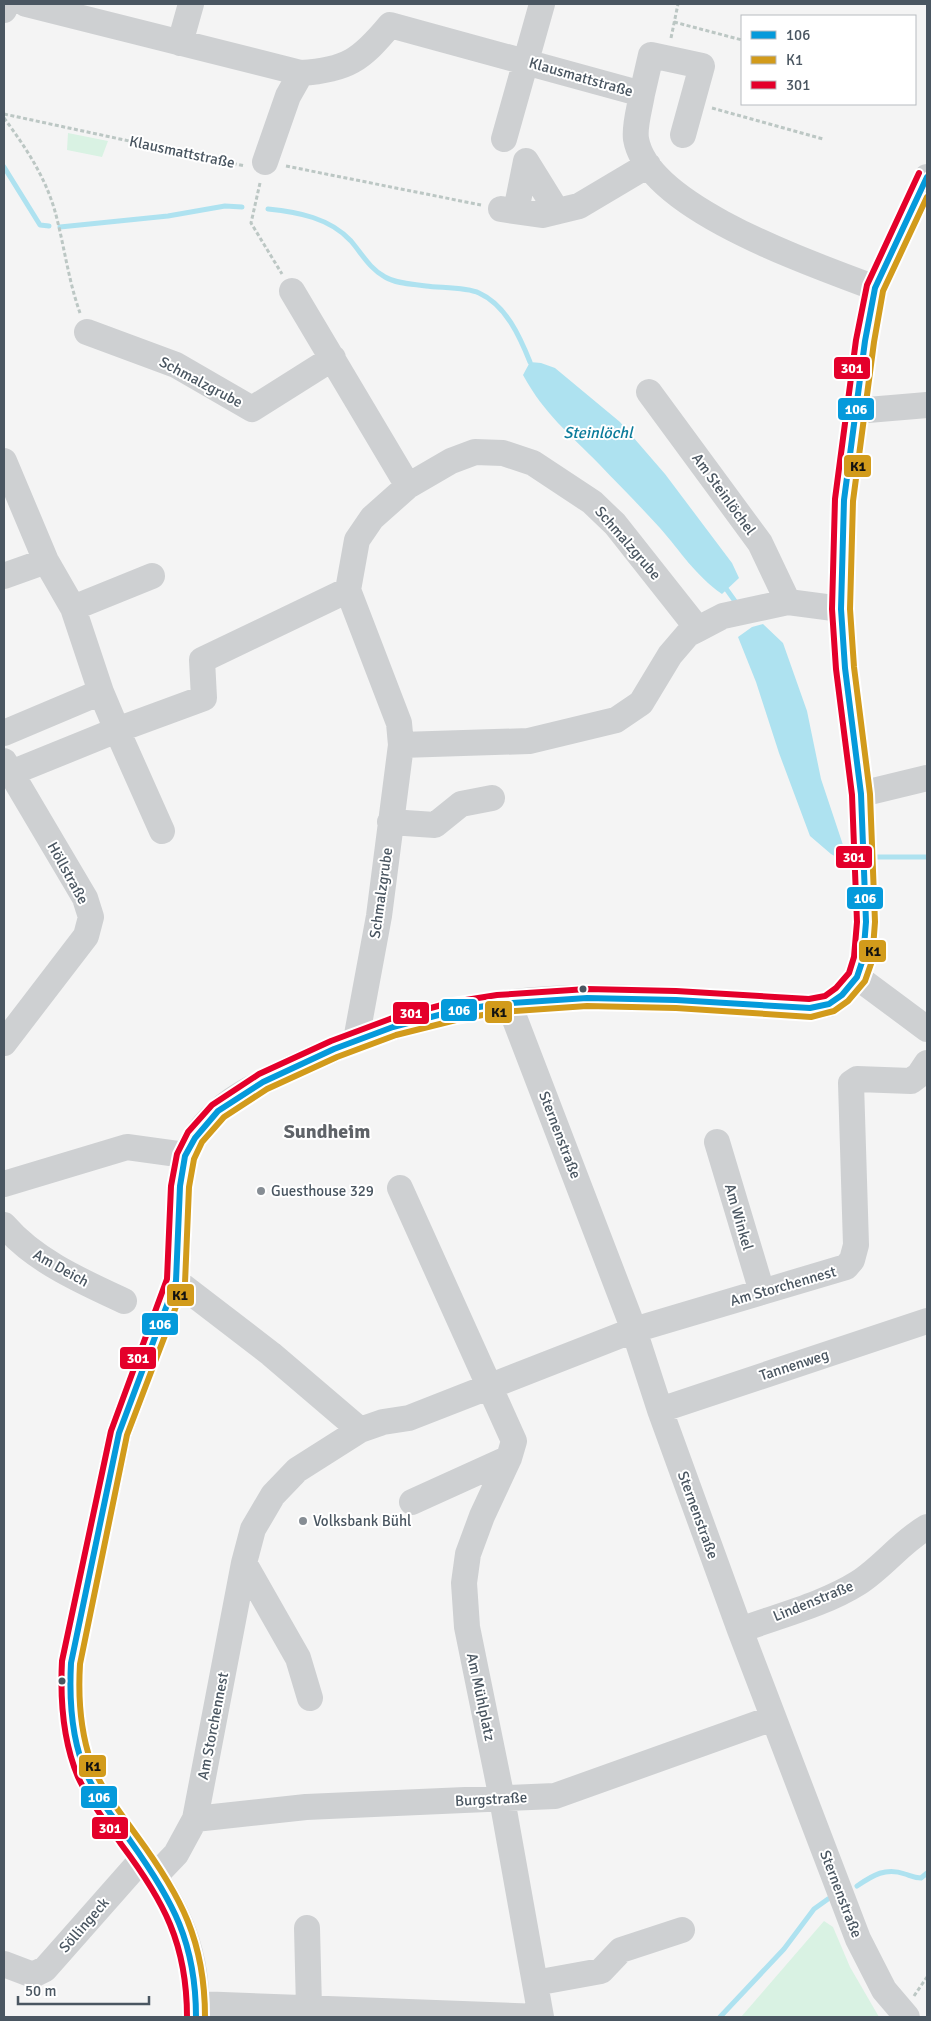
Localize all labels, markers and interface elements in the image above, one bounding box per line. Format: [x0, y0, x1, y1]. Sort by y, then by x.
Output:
legend [741, 15, 916, 105]
text: 106 [786, 26, 810, 44]
text: K1 [786, 51, 803, 69]
street label: Klausmattstraße [527, 54, 635, 100]
text: 301 [786, 76, 810, 94]
street label: Klausmattstraße [128, 132, 236, 172]
street label: Schmalzgrube [156, 353, 246, 411]
line badge: 301 [833, 356, 871, 380]
text: 301 [841, 360, 864, 377]
line badge: 106 [837, 397, 875, 421]
text: 106 [845, 401, 868, 418]
water label: Steinlöchl [563, 423, 634, 443]
street label: Am Steinlöchel [688, 450, 760, 538]
line badge: K1 [843, 454, 872, 478]
text: K1 [850, 458, 867, 475]
street label: Schmalzgrube [591, 503, 665, 583]
street label: Höllstraße [44, 839, 92, 907]
line badge: 301 [835, 845, 873, 869]
street label: Schmalzgrube [366, 846, 396, 940]
text: 301 [843, 849, 866, 866]
line badge: 106 [846, 886, 884, 910]
text: 106 [854, 890, 877, 907]
line badge: K1 [858, 939, 887, 963]
text: K1 [865, 943, 882, 960]
unlabelled marker [578, 984, 588, 994]
line badge: 106 [440, 998, 478, 1022]
line badge: K1 [484, 1000, 513, 1024]
line badge: 301 [392, 1001, 430, 1025]
text: 106 [448, 1002, 471, 1019]
text: K1 [491, 1004, 508, 1021]
text: 301 [400, 1005, 423, 1022]
street label: Sternenstraße [535, 1089, 585, 1181]
district label: Sundheim [284, 1119, 370, 1144]
place label: Guesthouse 329 [271, 1182, 374, 1200]
street label: Am Winkel [721, 1182, 757, 1252]
marker: Guesthouse 329 [255, 1185, 267, 1197]
street label: Am Deich [30, 1245, 92, 1291]
street label: Am Storchennest [728, 1262, 838, 1310]
line badge: K1 [166, 1283, 195, 1307]
text: K1 [172, 1287, 189, 1304]
line badge: 106 [141, 1312, 179, 1336]
text: 106 [149, 1316, 172, 1333]
street label: Tannenweg [757, 1345, 831, 1385]
line badge: 301 [119, 1346, 157, 1370]
text: 301 [127, 1350, 150, 1367]
street label: Sternenstraße [674, 1469, 722, 1561]
place label: Volksbank Bühl [313, 1512, 412, 1530]
marker: Volksbank Bühl [297, 1515, 309, 1527]
street label: Lindenstraße [770, 1577, 856, 1625]
street label: Am Mühlplatz [463, 1651, 499, 1743]
street label: Am Storchennest [194, 1671, 232, 1781]
unlabelled marker [57, 1676, 67, 1686]
line badge: K1 [78, 1754, 107, 1778]
text: K1 [85, 1758, 102, 1775]
line badge: 106 [80, 1785, 118, 1809]
street label: Burgstraße [454, 1788, 528, 1810]
text: 106 [88, 1789, 111, 1806]
line badge: 301 [91, 1816, 129, 1840]
text: 301 [99, 1820, 122, 1837]
street label: Sternenstraße [816, 1848, 866, 1940]
street label: Söllingeck [55, 1893, 113, 1956]
scale bar [18, 1974, 149, 2006]
text: 50 m [25, 1982, 56, 2000]

